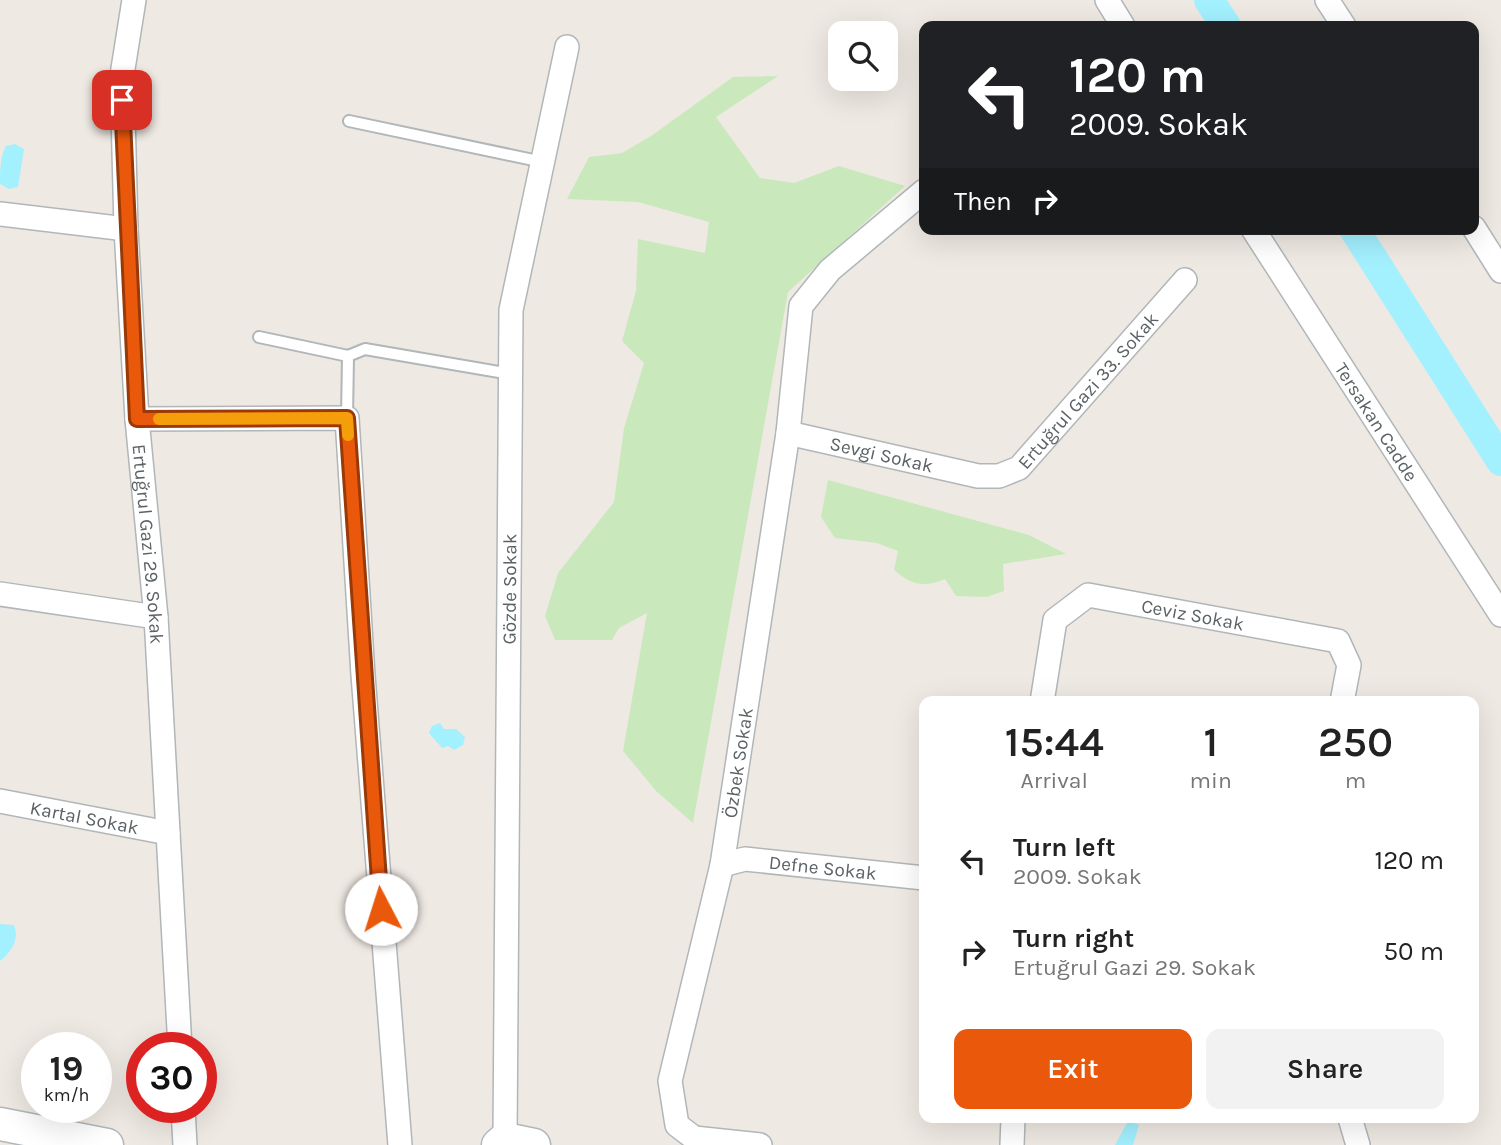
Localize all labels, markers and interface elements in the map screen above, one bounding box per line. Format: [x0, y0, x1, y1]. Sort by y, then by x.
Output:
map controls [828, 21, 898, 91]
button: search [828, 21, 898, 91]
text: 120 m [1069, 47, 1206, 104]
icon: left [954, 49, 1045, 140]
pin [92, 70, 152, 130]
icon: arrive [103, 81, 141, 119]
text: 2009. Sokak [1069, 106, 1248, 143]
icon: right [1026, 182, 1064, 220]
text: Then [954, 186, 1012, 217]
street label: Ertuğrul Gazi 33. Sokak [1013, 308, 1163, 474]
street label: Tersakan Cadde [1330, 359, 1422, 486]
street label: Sevgi Sokak [828, 433, 936, 478]
street label: Ertuğrul Gazi 29. Sokak [127, 443, 168, 645]
street label: Gözde Sokak [499, 533, 521, 645]
street label: Ceviz Sokak [1140, 595, 1246, 636]
street label: Özbek Sokak [719, 706, 758, 820]
text: 15:44 [1005, 717, 1104, 767]
text: 1 [1203, 717, 1218, 767]
text: 250 [1318, 717, 1393, 767]
text: Arrival [1021, 767, 1088, 794]
text: min [1190, 767, 1232, 794]
text: m [1345, 767, 1366, 794]
street label: Kartal Sokak [28, 797, 141, 839]
text: Turn left [1013, 832, 1115, 863]
icon: left [954, 842, 992, 880]
text: 120 m [1374, 845, 1444, 876]
street label: Defne Sokak [768, 852, 878, 885]
text: 2009. Sokak [1013, 863, 1142, 890]
position arrow [344, 872, 418, 946]
text: Turn right [1013, 923, 1134, 954]
icon: right [954, 933, 992, 971]
text: 50 m [1383, 936, 1444, 967]
text: Ertuğrul Gazi 29. Sokak [1013, 954, 1256, 981]
button: Exit [954, 1029, 1192, 1109]
button: Share [1206, 1029, 1444, 1109]
speed limit sign: 30 [126, 1032, 217, 1123]
text: 19 [50, 1048, 83, 1089]
text: km/h [44, 1084, 89, 1106]

